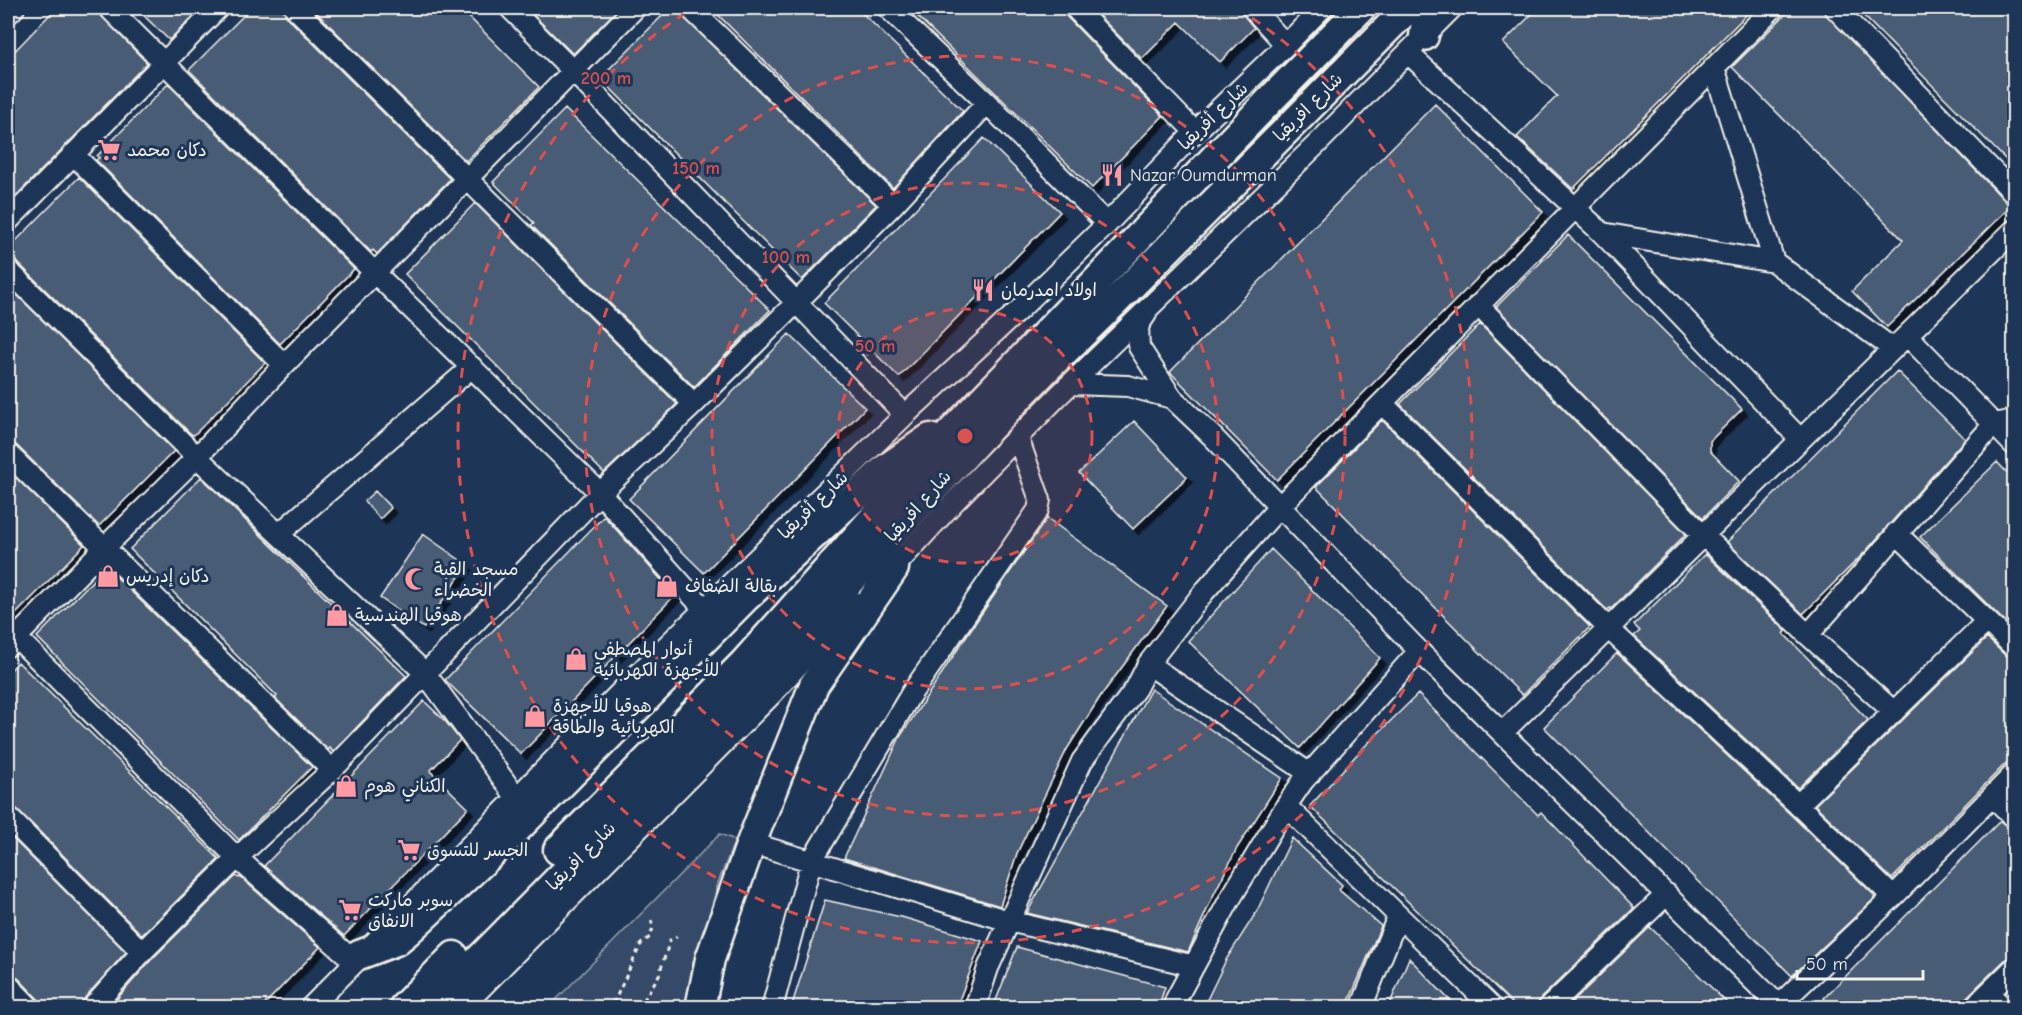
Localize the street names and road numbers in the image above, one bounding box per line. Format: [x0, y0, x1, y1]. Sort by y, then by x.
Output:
street label: شارع افريقيا [1270, 69, 1348, 147]
street label: شارع أفريقيا [1174, 78, 1253, 156]
street label: شارع افريقيا [881, 466, 957, 547]
street label: شارع أفريقيا [774, 467, 853, 545]
street label: شارع افريقيا [543, 818, 621, 896]

